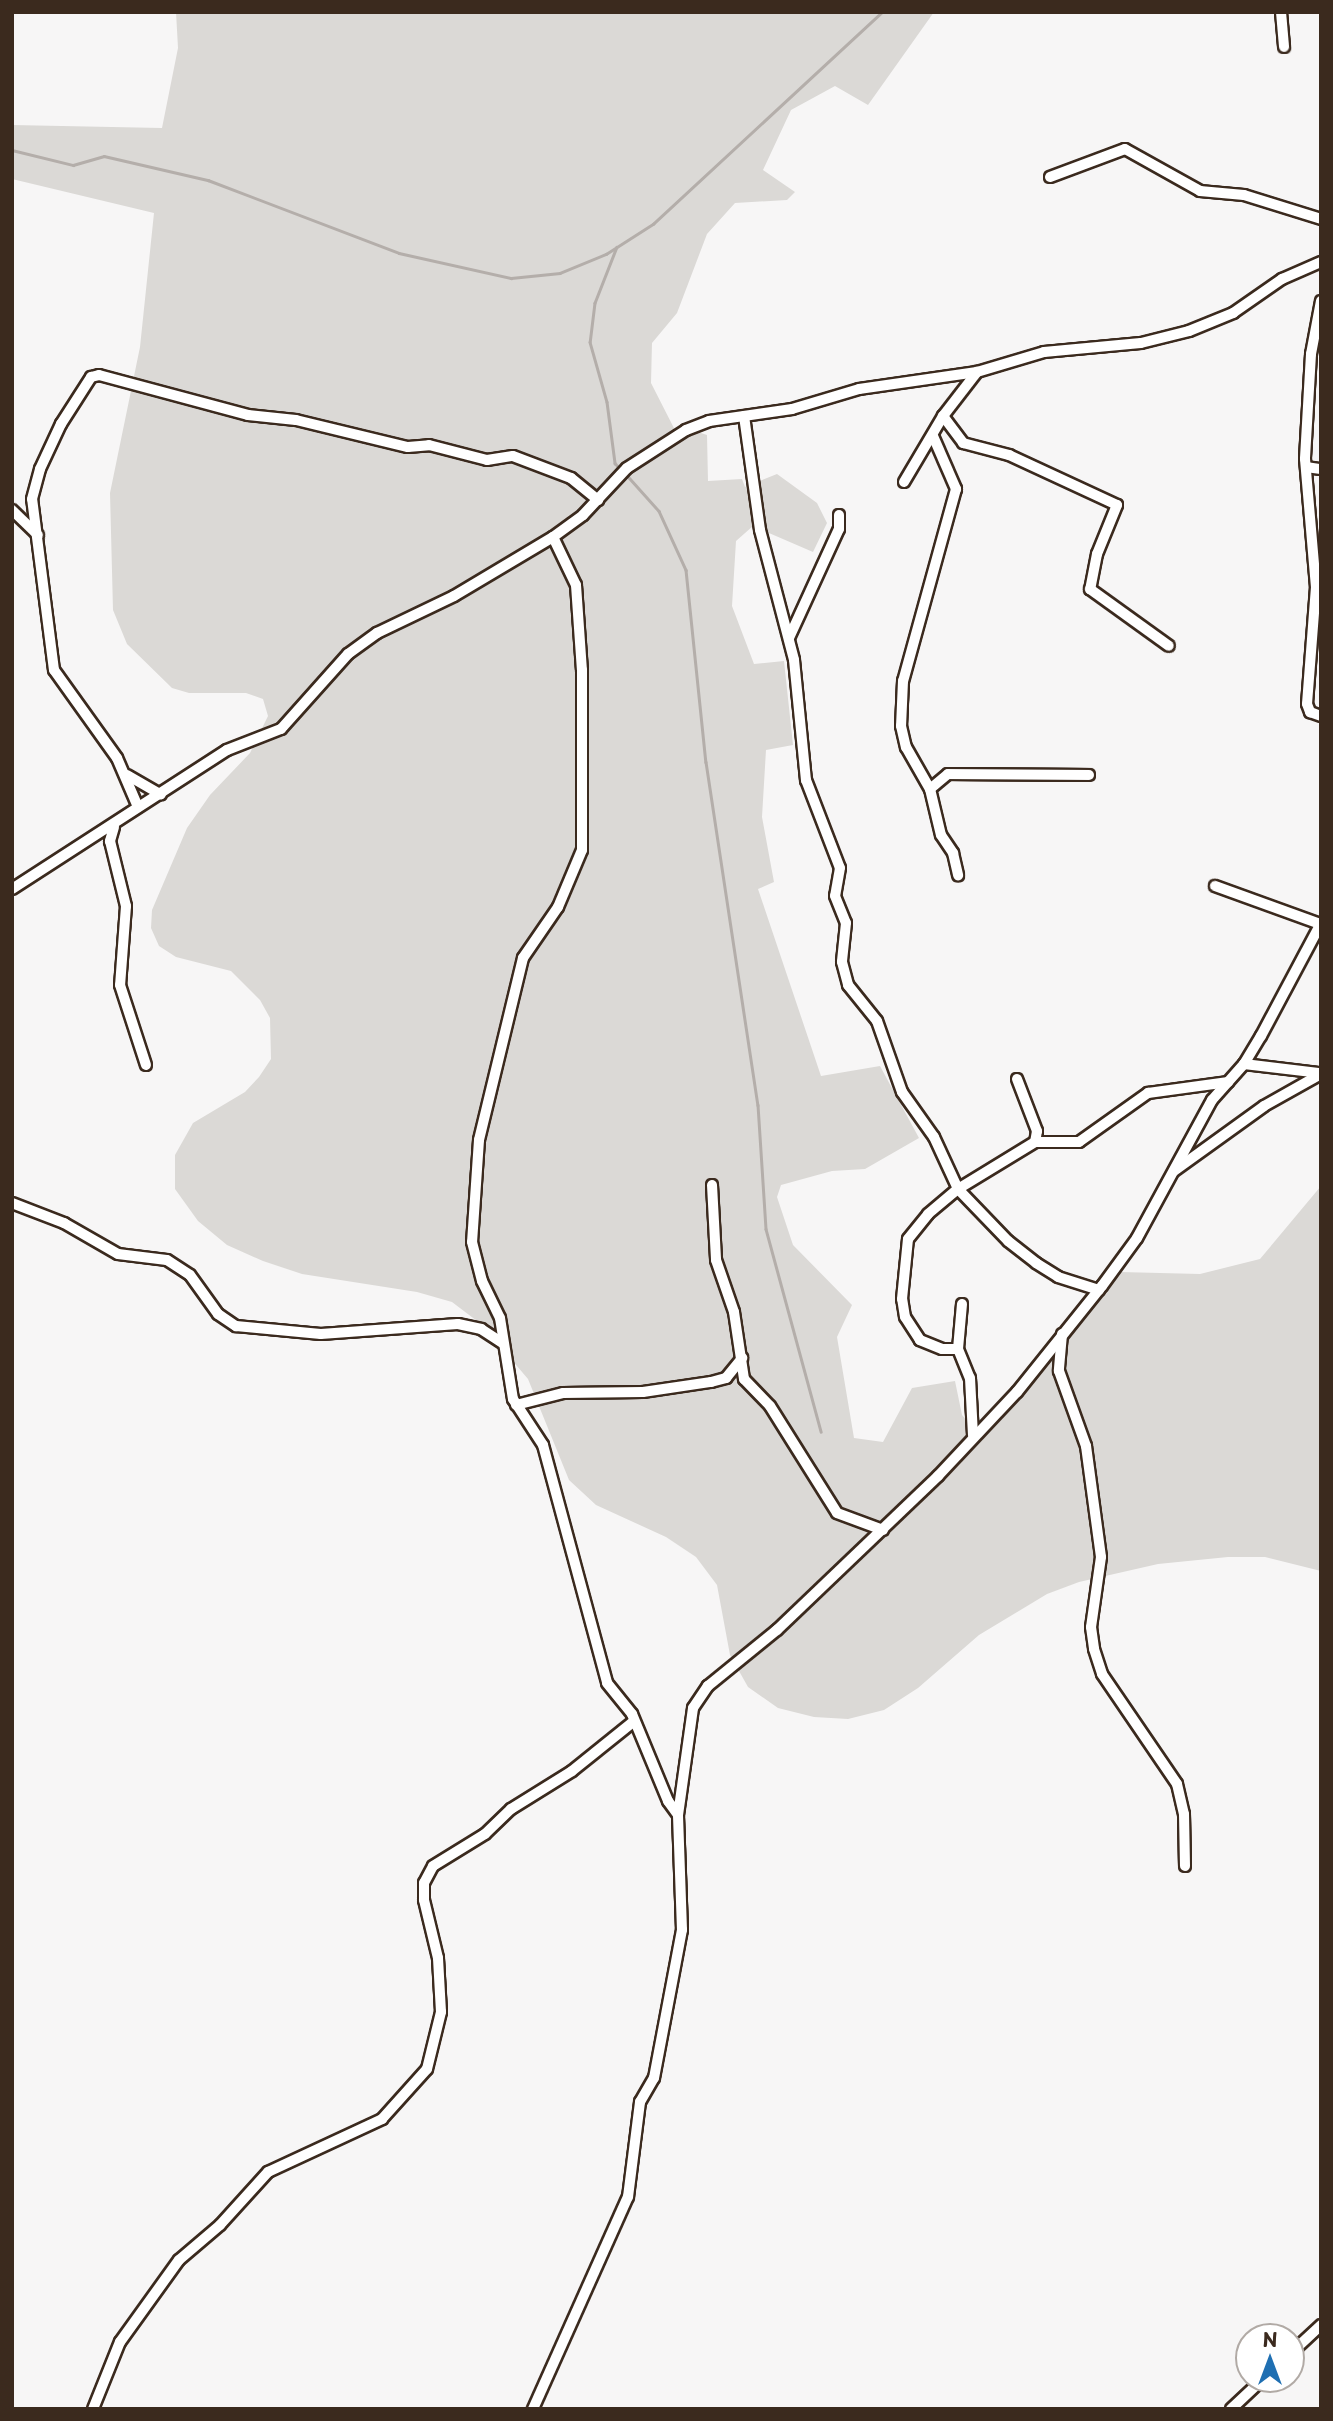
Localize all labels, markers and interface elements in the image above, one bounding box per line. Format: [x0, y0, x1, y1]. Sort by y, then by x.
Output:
north arrow [1235, 2323, 1305, 2393]
text: N [1262, 2325, 1278, 2353]

